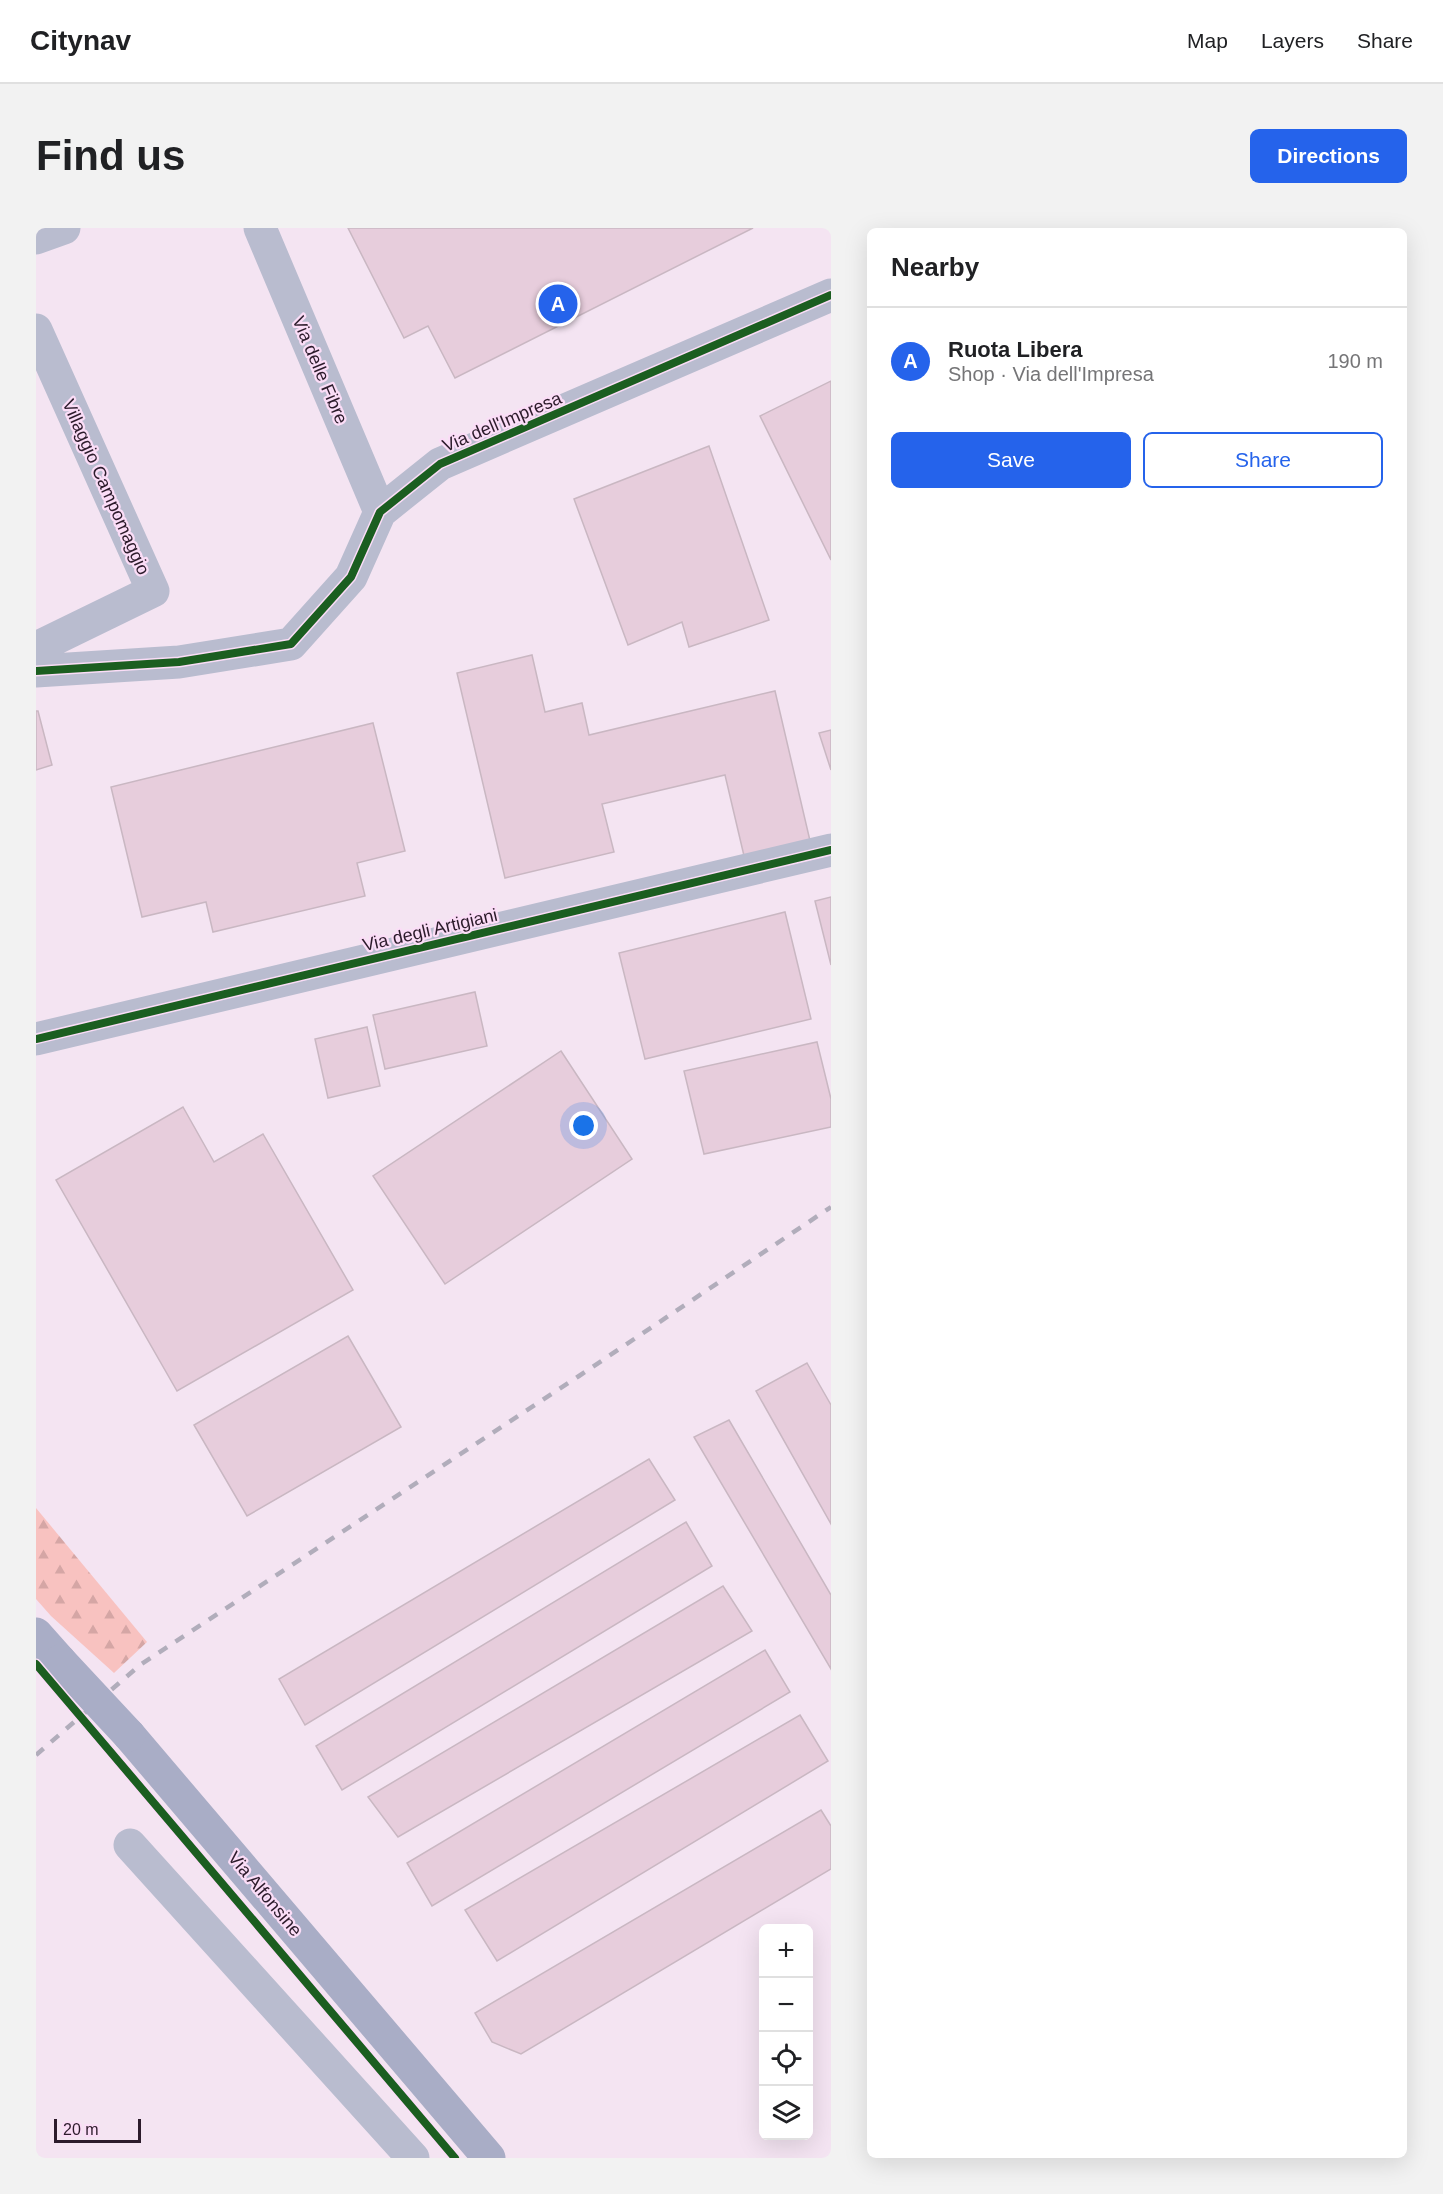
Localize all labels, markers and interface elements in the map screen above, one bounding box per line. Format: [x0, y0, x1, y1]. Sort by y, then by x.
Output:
text: Citynav [30, 25, 131, 56]
text: Map [1187, 29, 1228, 52]
text: Layers [1261, 29, 1324, 52]
text: Share [1357, 29, 1413, 52]
button: Directions [1250, 129, 1407, 183]
text: Find us [36, 132, 185, 179]
text: Nearby [891, 252, 979, 282]
pin: A [538, 282, 578, 326]
street label: Via delle Fibre [288, 313, 352, 427]
text: Ruota Libera [948, 337, 1082, 362]
text: A [903, 350, 918, 372]
text: 190 m [1327, 350, 1383, 372]
text: Shop · Via dell'Impresa [948, 363, 1154, 385]
street label: Via dell'Impresa [440, 388, 565, 456]
street label: Villaggio Campomaggio [58, 396, 154, 578]
button: Save [891, 432, 1131, 488]
button: Share [1143, 432, 1383, 488]
street label: Via degli Artigiani [361, 905, 499, 955]
your location [569, 1111, 598, 1140]
street label: Via Alfonsine [224, 1848, 306, 1940]
map controls [759, 1924, 813, 2140]
button: + [759, 1924, 813, 1978]
button: − [759, 1978, 813, 2032]
button: locate [759, 2032, 813, 2086]
button: layers [759, 2086, 813, 2140]
scale bar [54, 2116, 141, 2144]
text: 20 m [63, 2121, 99, 2138]

